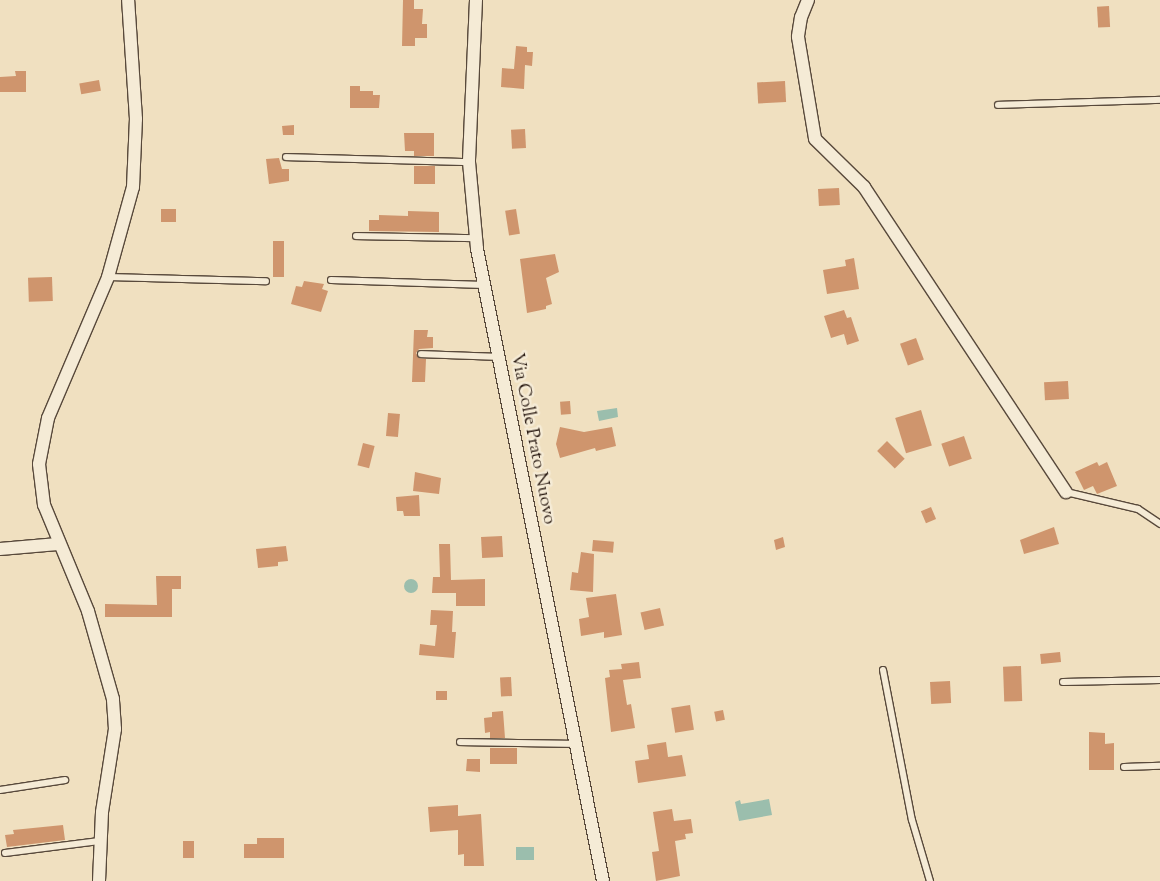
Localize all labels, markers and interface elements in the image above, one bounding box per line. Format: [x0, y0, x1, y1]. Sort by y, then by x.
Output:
street label: Via Colle Prato Nuovo [505, 352, 559, 526]

